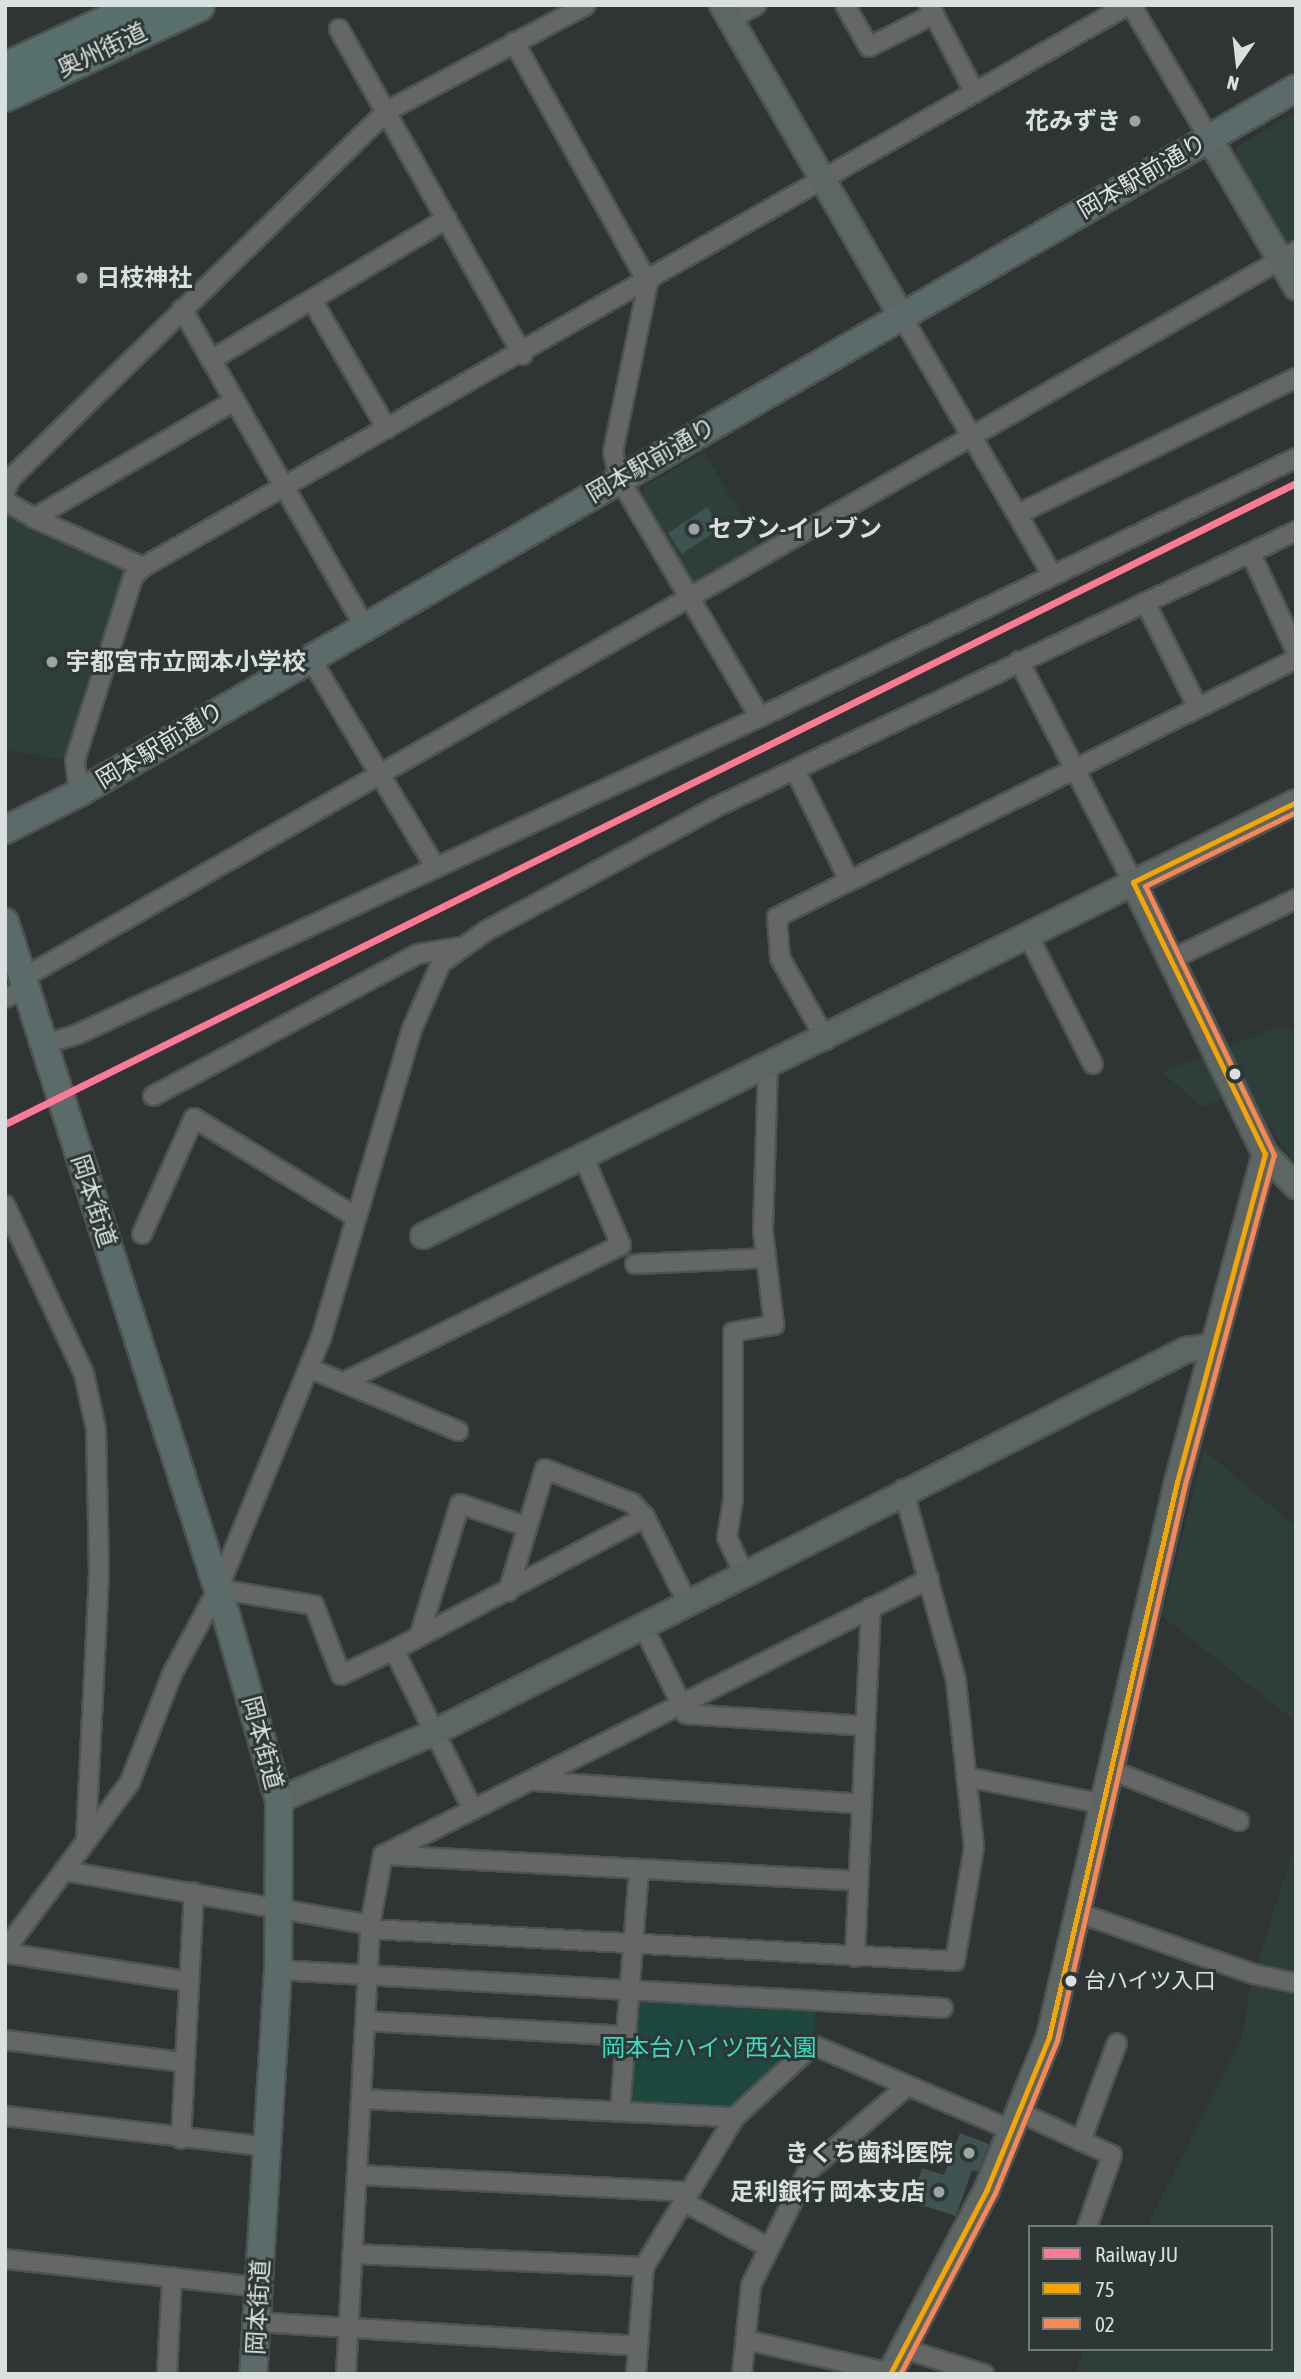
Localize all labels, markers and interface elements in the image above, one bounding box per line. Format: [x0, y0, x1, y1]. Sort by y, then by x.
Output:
street label: 奥州街道 [52, 17, 152, 83]
north arrow [1203, 28, 1273, 98]
text: N [1225, 71, 1241, 95]
place label: 花みずき [1025, 107, 1121, 135]
marker: 花みずき [1127, 113, 1143, 129]
street label: 岡本駅前通り [1072, 128, 1212, 224]
place label: 日枝神社 [96, 264, 192, 292]
marker: 日枝神社 [74, 270, 90, 286]
street label: 岡本駅前通り [581, 412, 721, 508]
place label: セブン-イレブン [708, 515, 882, 543]
marker: セブン-イレブン [686, 521, 702, 537]
place label: 宇都宮市立岡本小学校 [66, 648, 306, 676]
marker: 宇都宮市立岡本小学校 [44, 654, 60, 670]
street label: 岡本駅前通り [91, 696, 229, 794]
unlabelled marker [1228, 1067, 1242, 1081]
street label: 岡本街道 [65, 1151, 123, 1251]
street label: 岡本街道 [237, 1693, 289, 1793]
place label: 台ハイツ入口 [1084, 1968, 1216, 1994]
marker: 台ハイツ入口 [1064, 1974, 1078, 1988]
park label: 岡本台ハイツ西公園 [601, 2034, 817, 2062]
place label: きくち歯科医院 [785, 2139, 953, 2167]
marker: きくち歯科医院 [959, 2143, 979, 2163]
place label: 足利銀行 岡本支店 [730, 2178, 925, 2206]
marker: 足利銀行 岡本支店 [931, 2184, 947, 2200]
legend [1028, 2225, 1273, 2351]
text: Railway JU [1095, 2242, 1178, 2266]
street label: 岡本街道 [241, 2258, 275, 2356]
text: 75 [1095, 2277, 1115, 2301]
text: 02 [1095, 2312, 1115, 2336]

